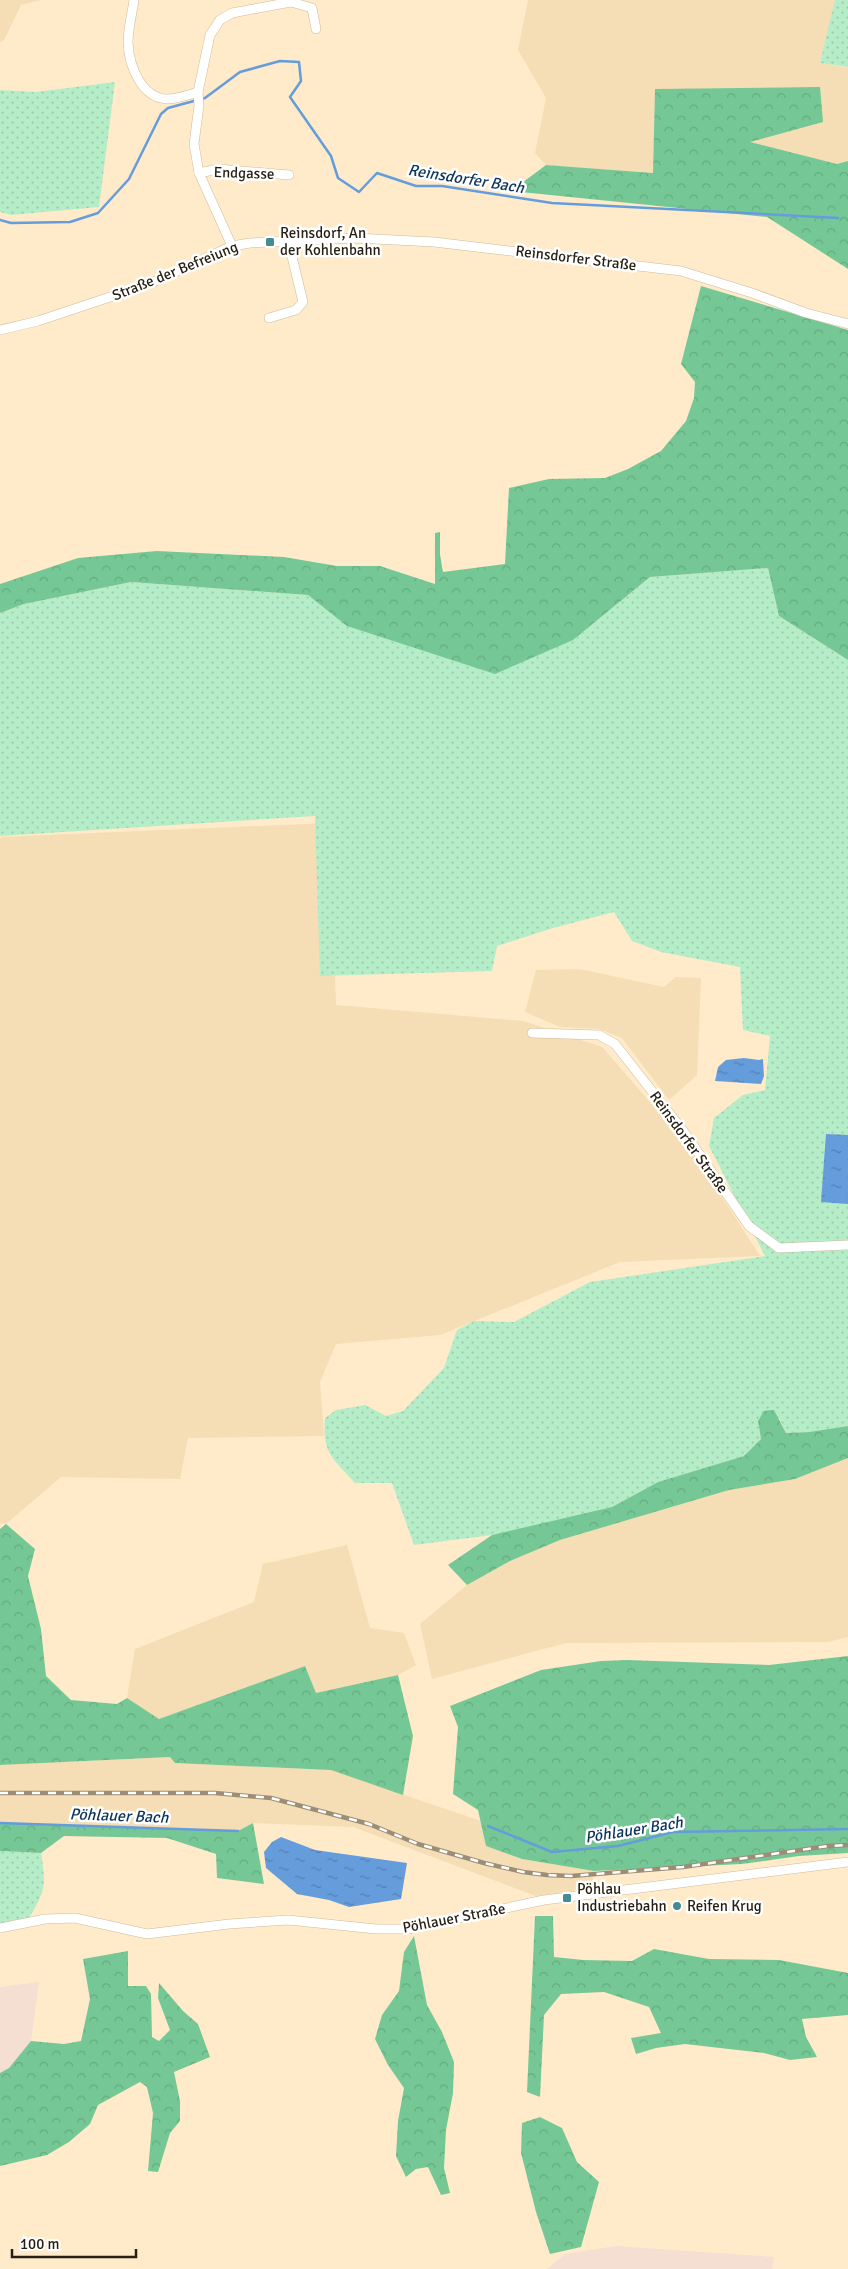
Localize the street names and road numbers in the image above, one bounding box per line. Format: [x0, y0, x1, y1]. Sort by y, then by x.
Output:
street label: Endgasse [213, 163, 275, 183]
street label: Straße der Befreiung [109, 238, 241, 304]
street label: Reinsdorfer Straße [515, 242, 637, 274]
street label: Reinsdorfer Straße [646, 1088, 732, 1196]
street label: Pöhlauer Straße [401, 1899, 507, 1937]

